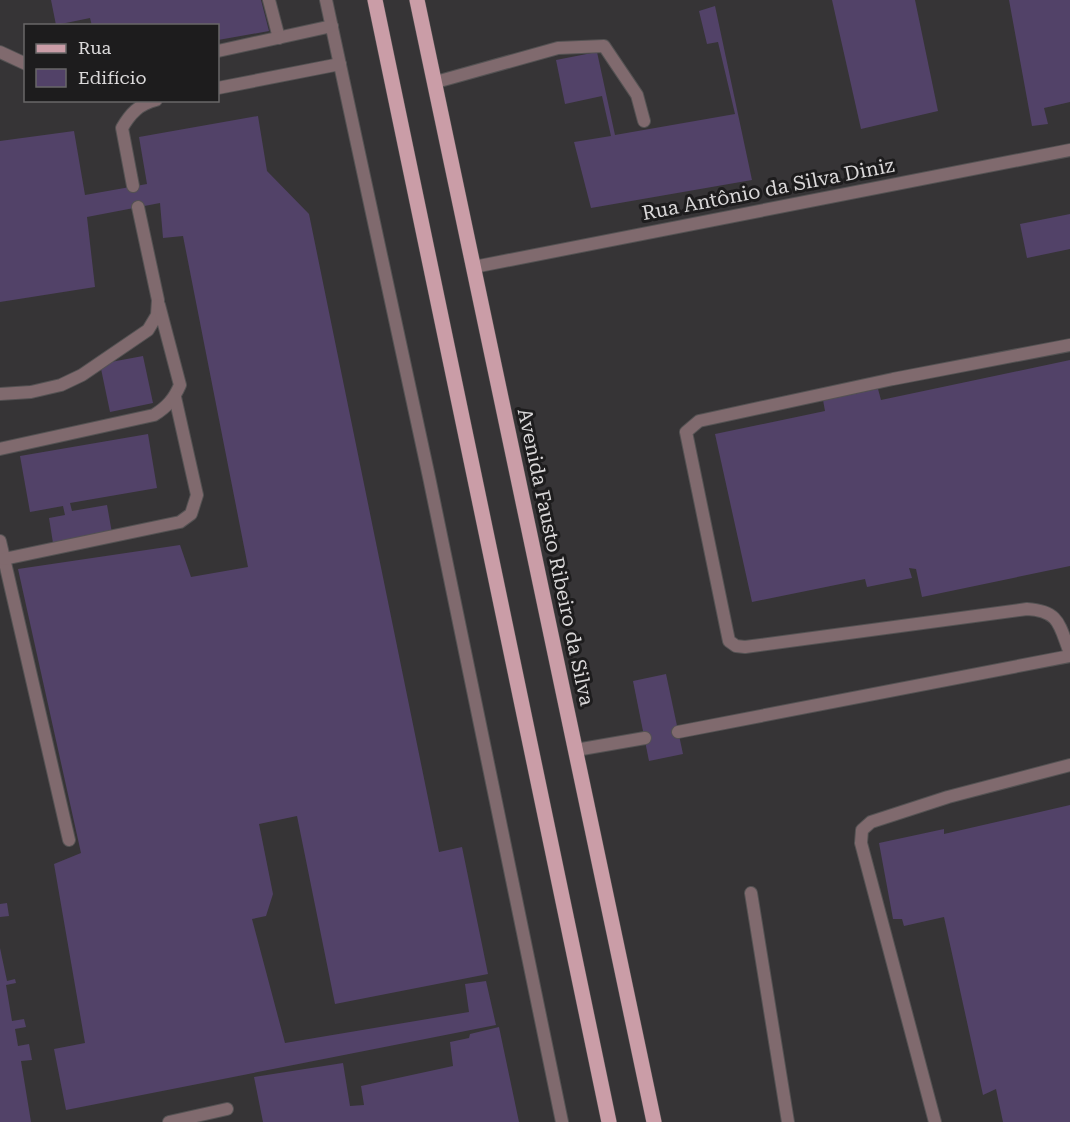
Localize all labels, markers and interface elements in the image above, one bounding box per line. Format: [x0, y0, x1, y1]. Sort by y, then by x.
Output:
legend [24, 24, 219, 102]
text: Rua [78, 37, 111, 58]
text: Edifício [78, 67, 146, 88]
street label: Rua Antônio da Silva Diniz [640, 153, 896, 225]
street label: Avenida Fausto Ribeiro da Silva [513, 406, 599, 708]

